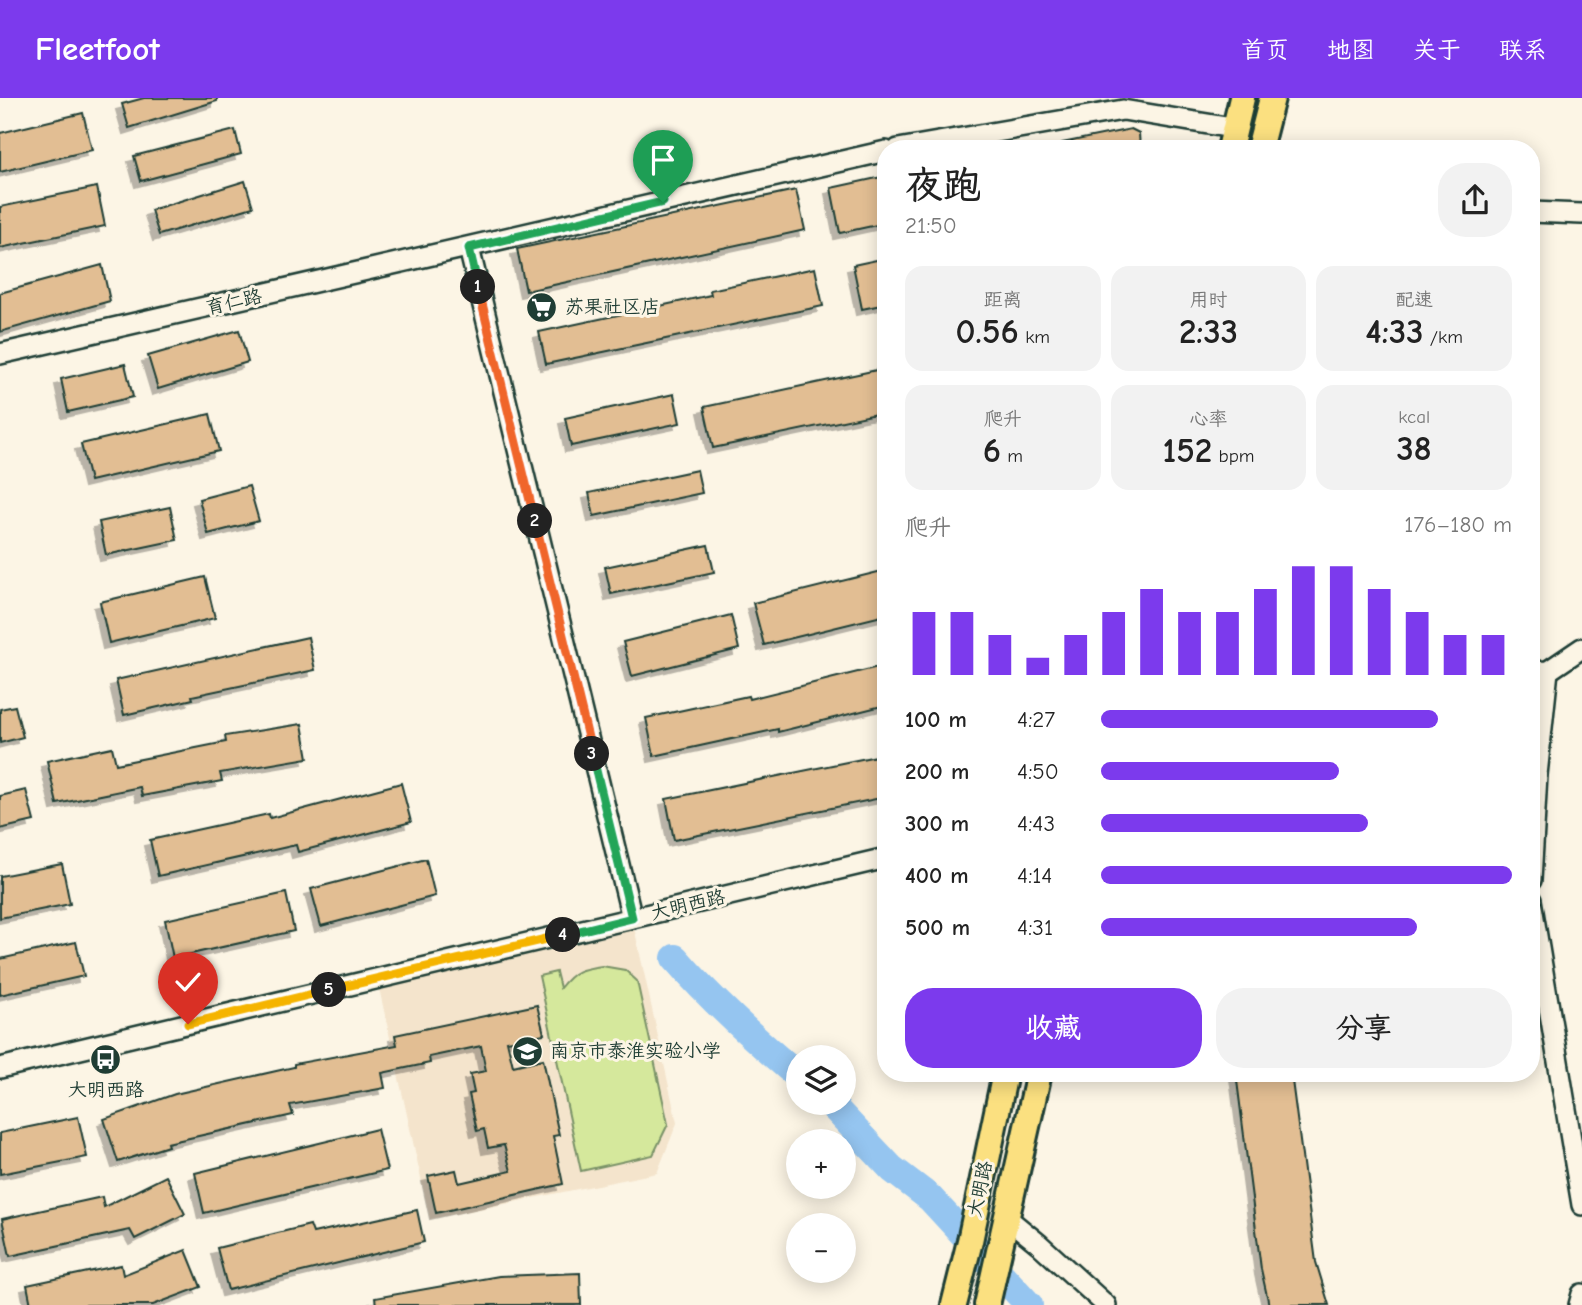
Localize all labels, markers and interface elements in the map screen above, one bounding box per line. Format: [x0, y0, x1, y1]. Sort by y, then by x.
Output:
text: Fleetfoot [35, 30, 160, 68]
text: 首页 [1241, 36, 1289, 64]
text: 地图 [1327, 36, 1375, 64]
text: 关于 [1413, 36, 1461, 64]
text: 联系 [1499, 36, 1547, 64]
pin [633, 130, 693, 202]
icon: arrive [644, 141, 682, 179]
button: share [1438, 163, 1512, 237]
text: 夜跑 [905, 164, 981, 208]
text: 21:50 [905, 212, 957, 239]
pin: 1 [461, 270, 496, 304]
text: 1 [474, 275, 481, 297]
street label: 育仁路 [204, 285, 264, 319]
text: 距离 [984, 289, 1022, 311]
text: 用时 [1189, 289, 1228, 311]
text: 配速 [1395, 289, 1433, 311]
supermarket icon: 苏果社区店 [525, 290, 559, 324]
place label: 苏果社区店 [565, 296, 660, 318]
text: 0.56 [956, 311, 1019, 352]
text: 2:33 [1179, 311, 1238, 352]
text: 4:33 [1365, 311, 1423, 352]
text: km [1019, 326, 1050, 348]
text: /km [1423, 326, 1463, 348]
text: kcal [1398, 406, 1430, 428]
text: 爬升 [984, 408, 1022, 430]
text: 心率 [1189, 408, 1228, 430]
text: 38 [1397, 428, 1432, 469]
text: 6 [983, 430, 1001, 471]
text: 152 [1162, 430, 1212, 471]
text: m [1001, 445, 1023, 467]
text: bpm [1212, 445, 1255, 467]
pin: 2 [518, 504, 552, 538]
text: 2 [530, 509, 539, 531]
text: 176–180 m [1404, 511, 1512, 538]
text: 爬升 [905, 514, 951, 541]
text: 100 m [905, 706, 967, 733]
text: 4:27 [1017, 706, 1055, 733]
pin: 3 [574, 736, 610, 772]
text: 3 [587, 742, 596, 764]
text: 200 m [905, 758, 969, 785]
text: 4:50 [1017, 758, 1059, 785]
text: 300 m [905, 810, 969, 837]
text: 4:43 [1017, 810, 1055, 837]
text: 400 m [905, 862, 969, 889]
text: 4:14 [1017, 862, 1053, 889]
street label: 大明西路 [648, 886, 728, 924]
text: 500 m [905, 914, 970, 941]
text: 4:31 [1017, 914, 1053, 941]
pin: 4 [546, 918, 580, 952]
text: 4 [558, 923, 567, 945]
pin [158, 952, 218, 1024]
icon: check [169, 963, 207, 1001]
pin: 5 [312, 972, 346, 1008]
text: 5 [323, 978, 334, 1000]
button: 收藏 [905, 988, 1202, 1068]
button: 分享 [1216, 988, 1512, 1068]
school or university icon: 南京市泰淮实验小学 [510, 1034, 544, 1068]
place label: 南京市泰淮实验小学 [550, 1040, 721, 1062]
bus stop icon: 大明西路 [89, 1042, 123, 1076]
map controls [786, 1045, 856, 1283]
button: layers [786, 1045, 856, 1115]
place label: 大明西路 [68, 1079, 144, 1101]
button: + [786, 1129, 856, 1199]
street label: 大明路 [963, 1159, 997, 1219]
button: − [786, 1213, 856, 1283]

